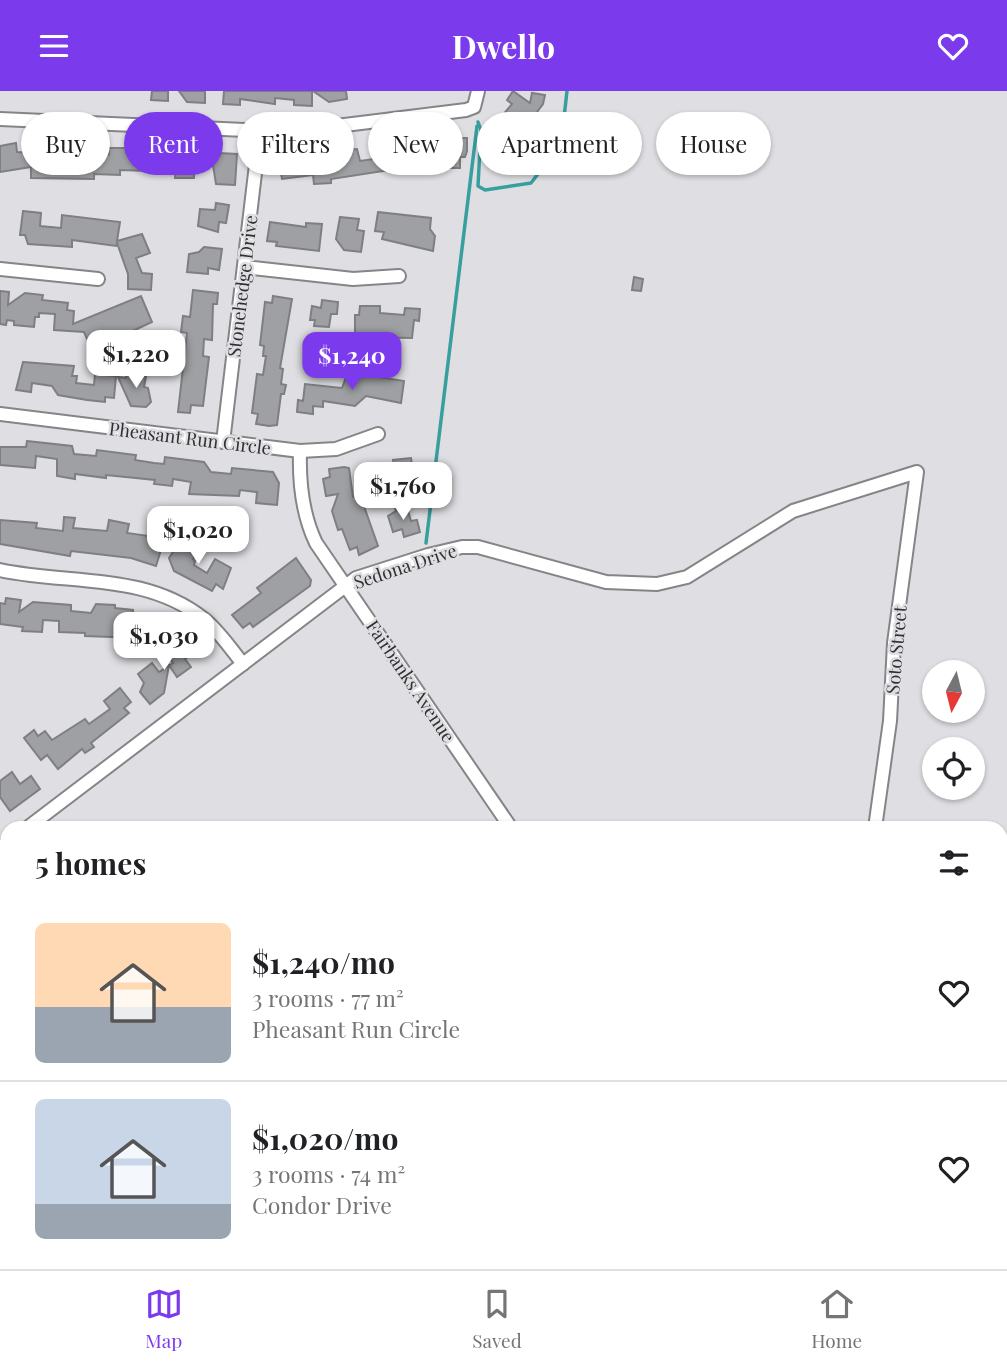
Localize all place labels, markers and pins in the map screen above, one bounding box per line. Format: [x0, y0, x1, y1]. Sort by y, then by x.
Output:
pin: $1,220 [79, 331, 193, 390]
pin: $1,240 [295, 333, 409, 392]
pin: $1,760 [346, 463, 460, 522]
pin: $1,020 [141, 507, 255, 566]
pin: $1,030 [107, 613, 221, 672]

